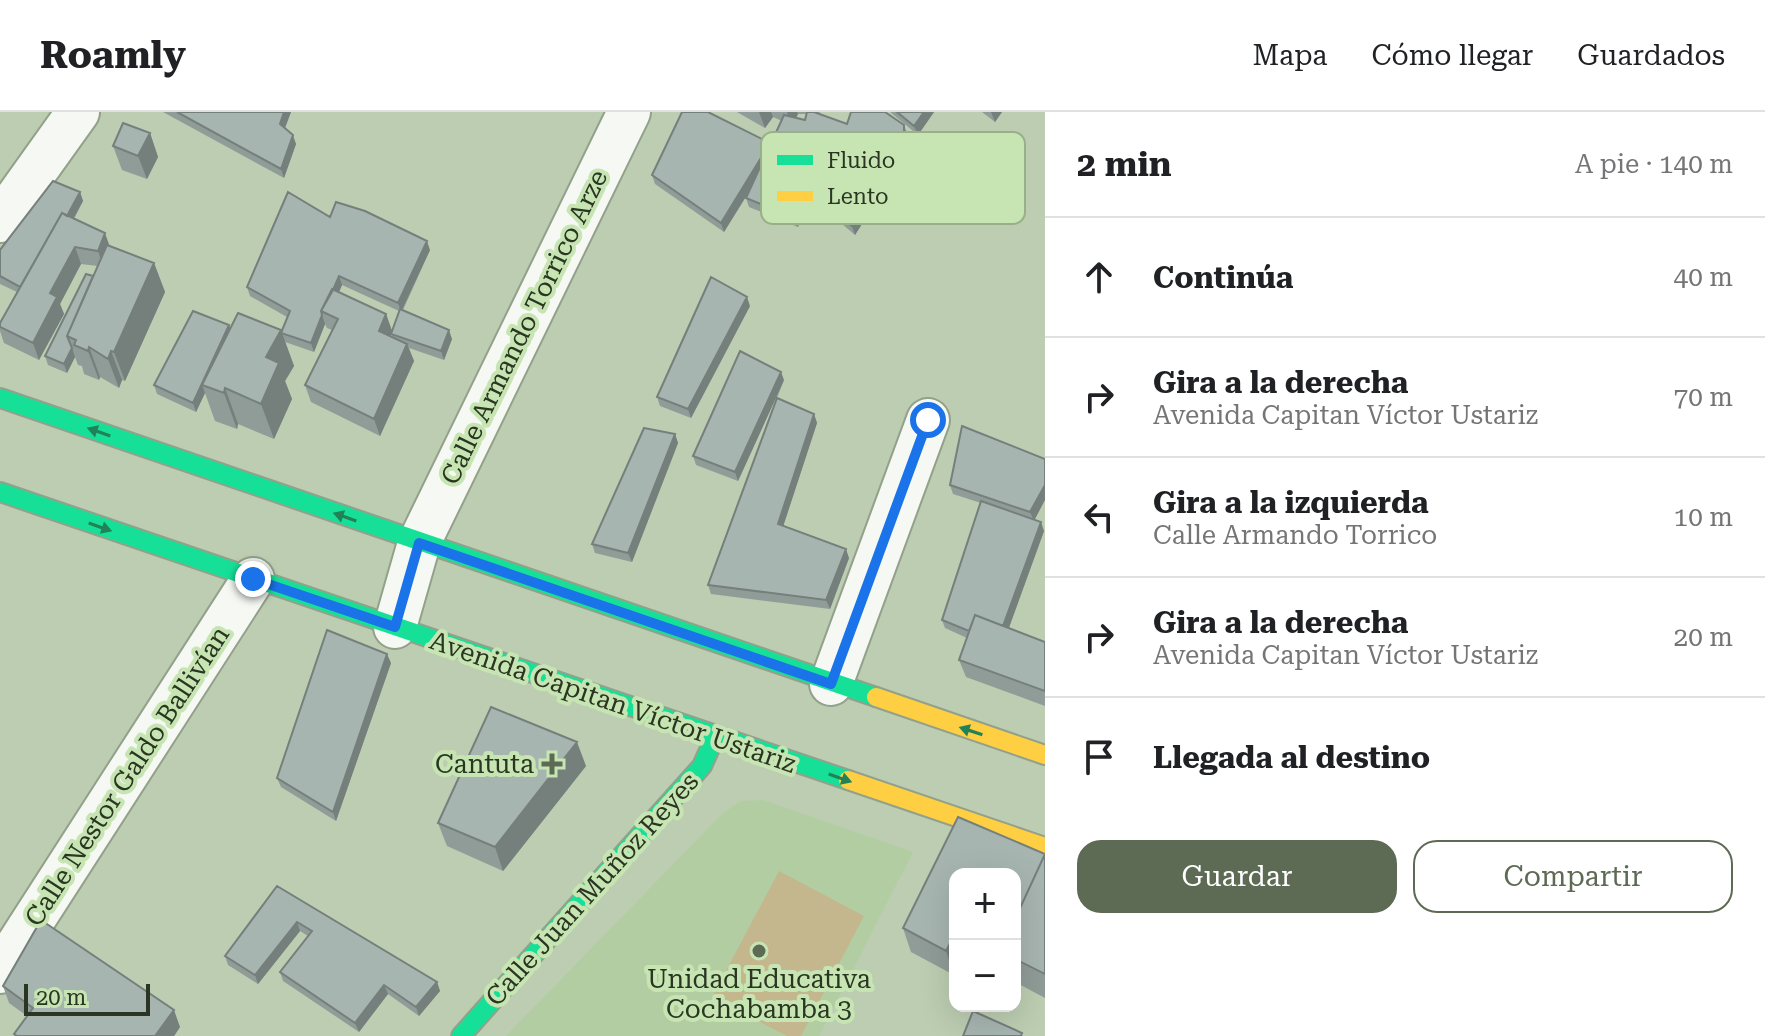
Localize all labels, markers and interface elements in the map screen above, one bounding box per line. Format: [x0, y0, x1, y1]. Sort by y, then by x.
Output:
text: Roamly [40, 33, 186, 77]
text: Mapa [1253, 39, 1327, 72]
text: Cómo llegar [1371, 39, 1533, 72]
text: Guardados [1577, 39, 1725, 72]
legend [761, 132, 1025, 224]
text: 2 min [1077, 144, 1172, 184]
text: Fluido [827, 148, 895, 173]
text: A pie · 140 m [1575, 149, 1733, 179]
street label: Calle Armando Torrico Arze [435, 165, 613, 489]
text: Lento [827, 184, 889, 209]
icon: ahead [1077, 255, 1121, 299]
text: Continúa [1153, 260, 1293, 295]
text: 40 m [1674, 262, 1733, 292]
text: Gira a la derecha [1153, 365, 1408, 400]
icon: right [1077, 375, 1121, 419]
text: 70 m [1674, 382, 1733, 412]
text: Avenida Capitan Víctor Ustariz [1153, 400, 1538, 430]
route start [910, 402, 946, 438]
one-way arrow [87, 426, 111, 438]
text: Gira a la izquierda [1153, 485, 1429, 520]
icon: left [1077, 495, 1121, 539]
text: 10 m [1674, 502, 1733, 532]
one-way arrow [333, 511, 357, 523]
text: Calle Armando Torrico [1153, 520, 1437, 550]
one-way arrow [88, 521, 112, 533]
route end [235, 561, 271, 597]
text: Gira a la derecha [1153, 605, 1408, 640]
icon: right [1077, 615, 1121, 659]
street label: Calle Nestor Galdo Ballivían [19, 620, 235, 932]
text: 20 m [1674, 622, 1733, 652]
street label: Avenida Capitan Víctor Ustariz [426, 625, 800, 779]
text: Avenida Capitan Víctor Ustariz [1153, 640, 1538, 670]
one-way arrow [959, 724, 983, 736]
icon: arrive [1077, 735, 1121, 779]
text: Llegada al destino [1153, 740, 1430, 775]
place label: Cantuta [435, 749, 534, 779]
marker: Cantuta [541, 753, 563, 775]
street label: Calle Juan Muñoz Reyes [479, 766, 705, 1012]
one-way arrow [828, 773, 852, 785]
button: Guardar [1077, 840, 1397, 913]
button: Compartir [1413, 840, 1733, 913]
map controls [949, 868, 1021, 1012]
button: + [949, 868, 1021, 940]
button: − [949, 940, 1021, 1012]
marker: Unidad Educativa Cochabamba 3 [750, 942, 768, 960]
place label: Unidad Educativa Cochabamba 3 [647, 964, 871, 1024]
scale bar [24, 980, 150, 1016]
text: 20 m [36, 985, 86, 1010]

